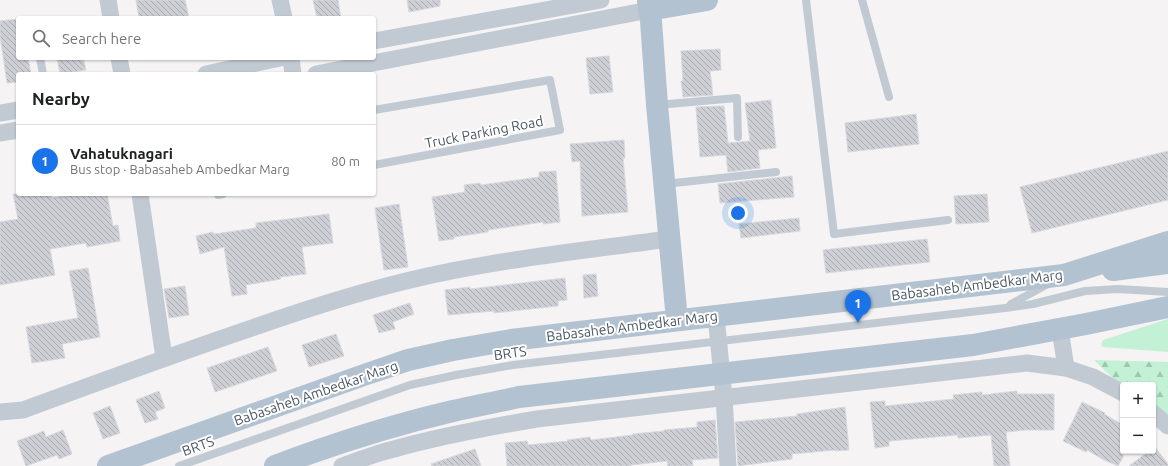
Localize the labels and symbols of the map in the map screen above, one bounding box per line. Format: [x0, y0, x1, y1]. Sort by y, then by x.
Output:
street label: Truck Parking Road [424, 113, 544, 151]
your location [728, 203, 748, 223]
street label: Babasaheb Ambedkar Marg [890, 267, 1064, 303]
pin: 1 [845, 290, 871, 323]
street label: Babasaheb Ambedkar Marg [545, 308, 719, 344]
street label: BRTS [493, 343, 527, 363]
street label: Babasaheb Ambedkar Marg [232, 357, 400, 429]
street label: BRTS [180, 433, 216, 459]

